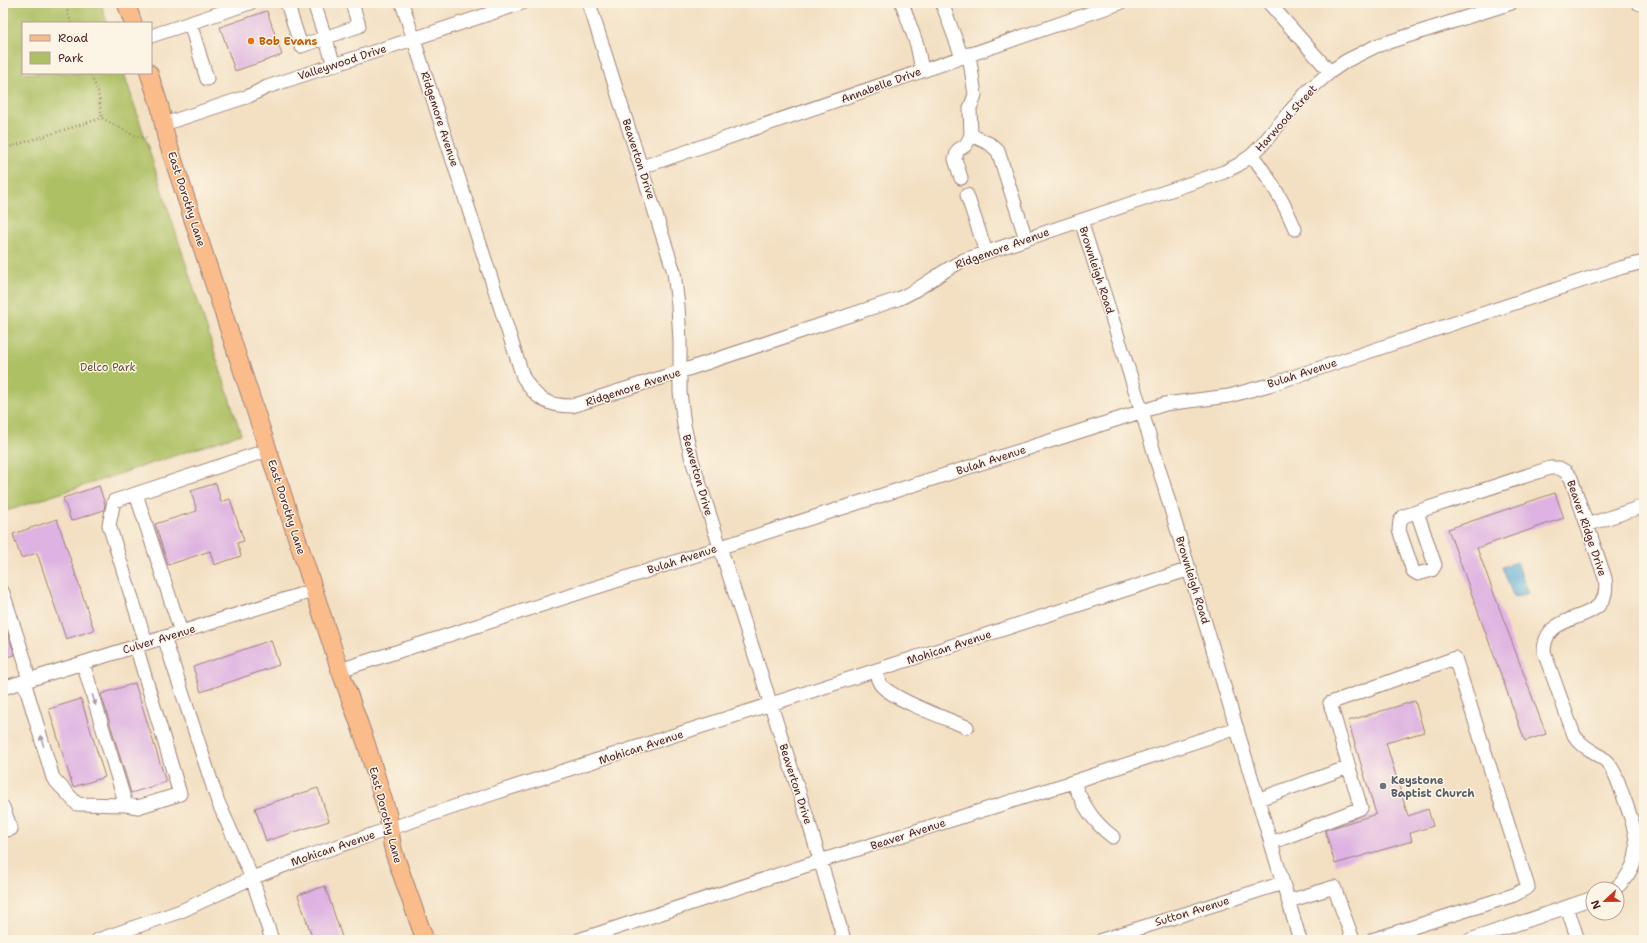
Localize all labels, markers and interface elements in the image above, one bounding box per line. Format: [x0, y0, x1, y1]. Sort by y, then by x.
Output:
legend [22, 22, 152, 74]
text: Road [58, 30, 89, 46]
place label: Bob Evans [259, 34, 318, 49]
marker: Bob Evans [246, 36, 256, 46]
street label: Valleywood Drive [296, 41, 389, 84]
text: Park [58, 50, 84, 66]
street label: Annabelle Drive [839, 64, 923, 107]
street label: Ridgemore Avenue [417, 70, 462, 169]
street label: Harwood Street [1252, 81, 1321, 155]
street label: Beaverton Drive [618, 117, 659, 201]
street label: East Dorothy Lane [164, 150, 209, 249]
street label: Ridgemore Avenue [953, 224, 1051, 273]
street label: Brownleigh Road [1075, 225, 1118, 316]
street label: Bulah Avenue [1265, 355, 1339, 392]
park label: Delco Park [80, 360, 136, 375]
street label: Ridgemore Avenue [584, 365, 683, 410]
street label: Beaverton Drive [679, 433, 716, 518]
street label: Bulah Avenue [954, 442, 1028, 479]
street label: East Dorothy Lane [264, 458, 309, 557]
street label: Beaver Ridge Drive [1563, 478, 1610, 578]
street label: Brownleigh Road [1172, 534, 1213, 626]
street label: Bulah Avenue [645, 541, 719, 578]
street label: Culver Avenue [121, 621, 197, 658]
street label: Mohican Avenue [905, 627, 993, 668]
one-way arrow [91, 694, 97, 706]
street label: Mohican Avenue [597, 727, 685, 768]
one-way arrow [39, 735, 45, 747]
street label: Beaverton Drive [775, 742, 816, 826]
street label: East Dorothy Lane [365, 765, 406, 865]
place label: Keystone Baptist Church [1391, 773, 1475, 801]
marker: Keystone Baptist Church [1378, 781, 1388, 791]
street label: Beaver Avenue [869, 815, 948, 854]
street label: Mohican Avenue [289, 827, 377, 870]
north arrow [1585, 881, 1625, 921]
street label: Sutton Avenue [1153, 893, 1231, 930]
text: N [1587, 897, 1605, 911]

